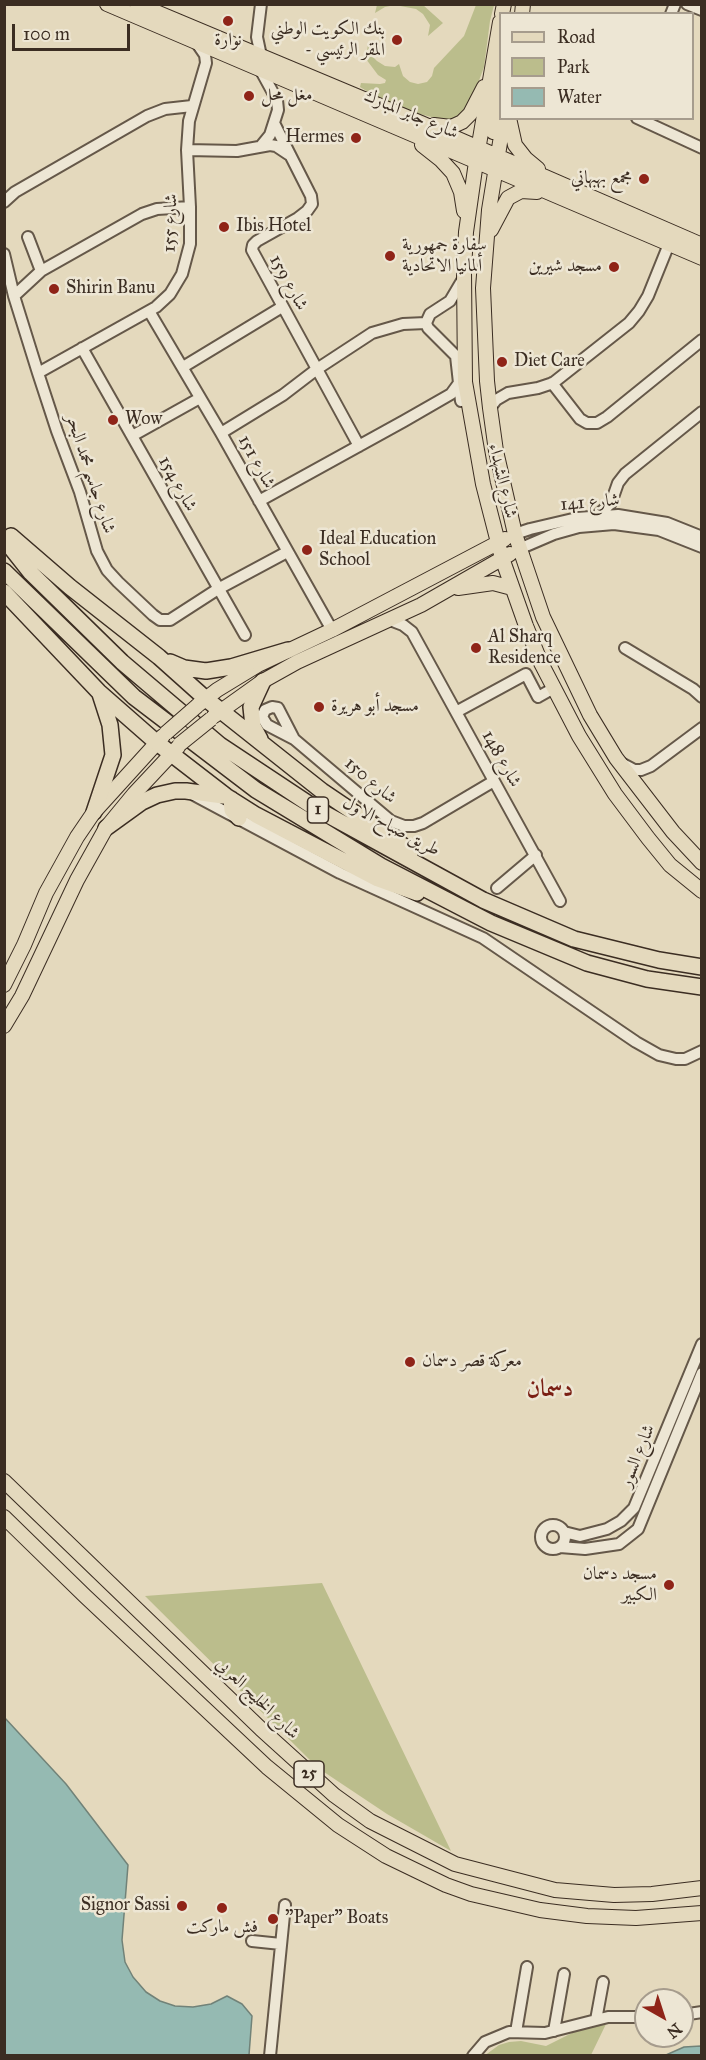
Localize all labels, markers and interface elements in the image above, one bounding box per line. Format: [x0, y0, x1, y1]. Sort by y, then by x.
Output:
scale bar [15, 12, 134, 50]
legend [499, 12, 694, 120]
marker: نوارة [221, 14, 235, 28]
place label: بنك الكويت الوطني - المقر الرئيسي [271, 19, 385, 62]
text: 100 m [23, 23, 70, 45]
text: Road [557, 26, 595, 48]
place label: نوارة [214, 30, 242, 52]
marker: بنك الكويت الوطني - المقر الرئيسي [390, 33, 404, 47]
text: Park [557, 56, 590, 78]
place label: مغل محل [261, 85, 313, 107]
street label: شارع جابر المبارك [361, 85, 461, 145]
text: Water [557, 86, 601, 108]
marker: مغل محل [242, 89, 256, 103]
place label: Hermes [285, 127, 344, 149]
marker: Hermes [349, 131, 363, 145]
place label: مجمع بهبهاني [571, 168, 632, 190]
marker: مجمع بهبهاني [637, 172, 651, 186]
street label: شارع 155 [159, 193, 183, 253]
place label: Ibis Hotel [236, 216, 311, 238]
marker: Ibis Hotel [217, 220, 231, 234]
place label: سفارة جمهورية ألمانيا الاتحادية [402, 235, 487, 278]
marker: سفارة جمهورية ألمانيا الاتحادية [383, 249, 397, 263]
street label: شارع 159 [264, 251, 312, 315]
place label: مسجد شيرين [528, 256, 602, 278]
marker: مسجد شيرين [607, 260, 621, 274]
place label: Shirin Banu [66, 278, 155, 300]
marker: Shirin Banu [47, 282, 61, 296]
place label: Diet Care [514, 351, 585, 373]
marker: Diet Care [495, 355, 509, 369]
place label: Wow [125, 409, 162, 431]
street label: شارع جاسم محمد البحر [60, 411, 120, 537]
marker: Wow [106, 413, 120, 427]
street label: شارع 151 [233, 432, 279, 492]
street label: شارع الشهداء [483, 441, 521, 521]
street label: شارع 154 [153, 453, 201, 515]
street label: شارع 141 [559, 490, 621, 516]
place label: Ideal Education School [319, 529, 436, 572]
marker: Ideal Education School [300, 543, 314, 557]
place label: Al Sharq Residence [488, 627, 561, 670]
marker: Al Sharq Residence [469, 641, 483, 655]
place label: مسجد أبو هريرة [331, 696, 419, 718]
marker: مسجد أبو هريرة [312, 700, 326, 714]
street label: شارع 148 [477, 727, 525, 791]
street label: شارع 150 [340, 753, 400, 809]
street label: طريق صباح الاول [339, 792, 443, 862]
road number: 1 [308, 797, 328, 823]
place label: معركة قصر دسمان [422, 1351, 522, 1373]
marker: معركة قصر دسمان [403, 1355, 417, 1369]
district label: دسمان [527, 1376, 573, 1404]
street label: شارع السور [616, 1421, 660, 1491]
place label: مسجد دسمان الكبير [583, 1564, 657, 1606]
marker: مسجد دسمان الكبير [662, 1578, 676, 1592]
street label: شارع الخليج العربي [211, 1654, 303, 1744]
road number: 25 [294, 1761, 324, 1787]
place label: Signor Sassi [81, 1895, 170, 1917]
marker: Signor Sassi [175, 1899, 189, 1913]
marker: فش ماركت [215, 1901, 229, 1915]
place label: "Paper" Boats [285, 1908, 388, 1930]
marker: "Paper" Boats [266, 1912, 280, 1926]
place label: فش ماركت [186, 1917, 258, 1939]
north arrow [634, 1988, 694, 2048]
text: N [663, 2019, 686, 2042]

